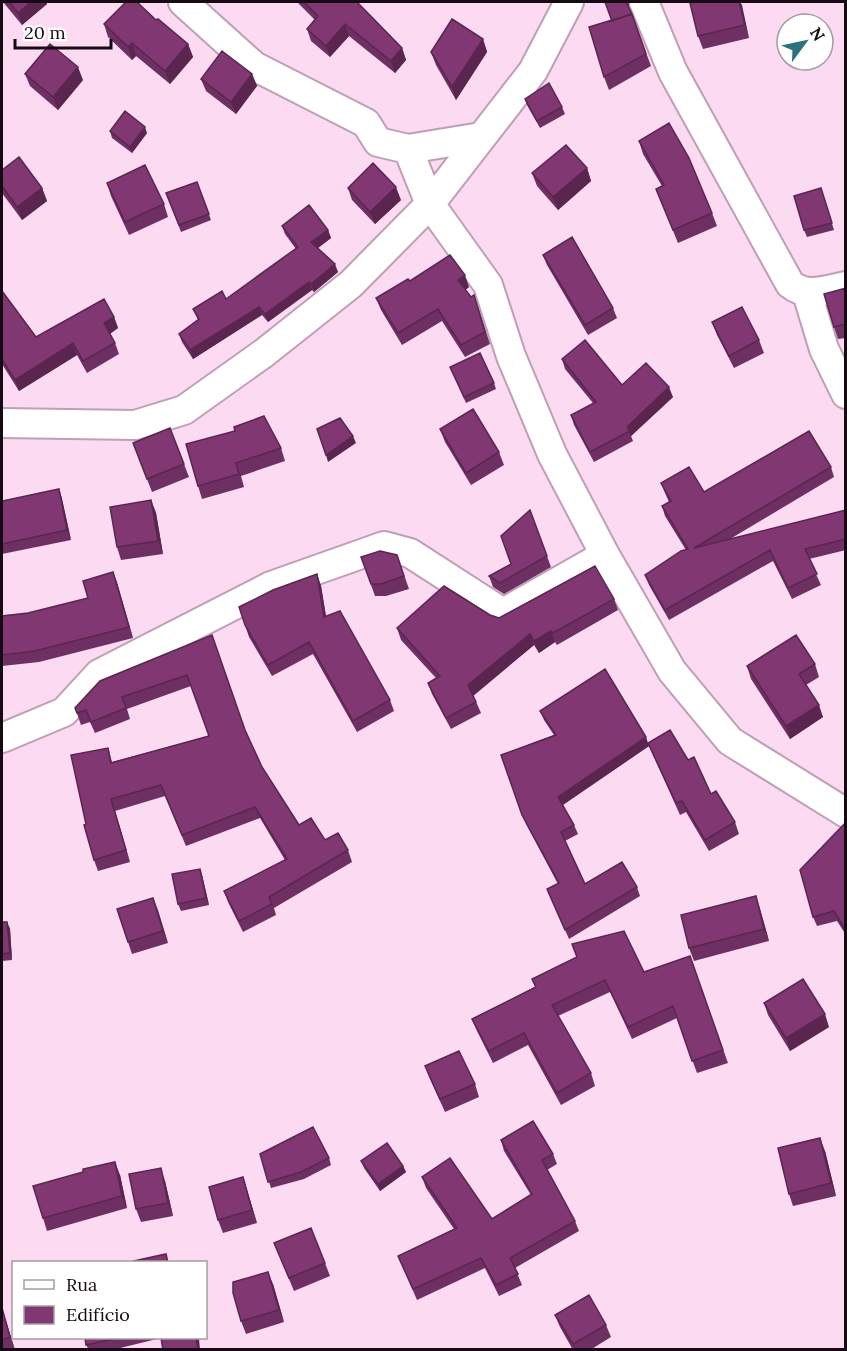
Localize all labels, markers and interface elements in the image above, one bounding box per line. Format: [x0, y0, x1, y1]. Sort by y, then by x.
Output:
scale bar [15, 12, 111, 50]
north arrow [775, 12, 835, 72]
text: 20 m [24, 21, 66, 44]
text: N [806, 23, 829, 44]
legend [12, 1261, 207, 1339]
text: Rua [66, 1273, 97, 1296]
text: Edifício [66, 1303, 130, 1326]

